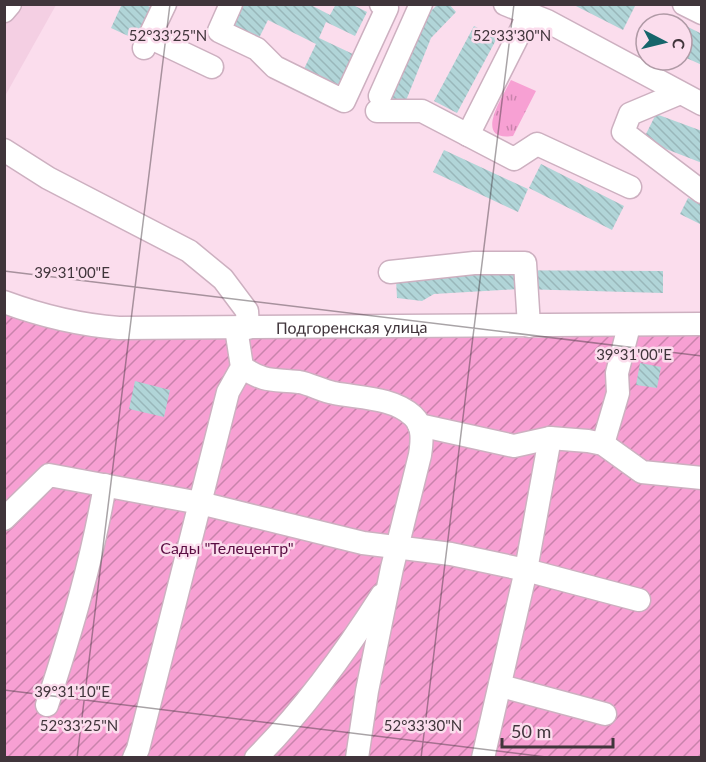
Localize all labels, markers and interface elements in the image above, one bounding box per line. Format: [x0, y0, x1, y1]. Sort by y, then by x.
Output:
north arrow [634, 12, 694, 72]
text: 52°33'25"N [129, 26, 207, 44]
text: 52°33'30"N [473, 26, 551, 44]
text: С [669, 37, 689, 51]
text: 39°31'00"E [34, 263, 110, 281]
street label: Подгоренская улица [276, 316, 428, 336]
text: 39°31'00"E [596, 345, 672, 363]
park label: Сады "Телецентр" [160, 538, 294, 557]
text: 39°31'10"E [34, 682, 110, 700]
scale bar [502, 711, 613, 749]
text: 52°33'25"N [40, 716, 118, 734]
text: 52°33'30"N [384, 716, 462, 734]
text: 50 m [511, 720, 551, 742]

